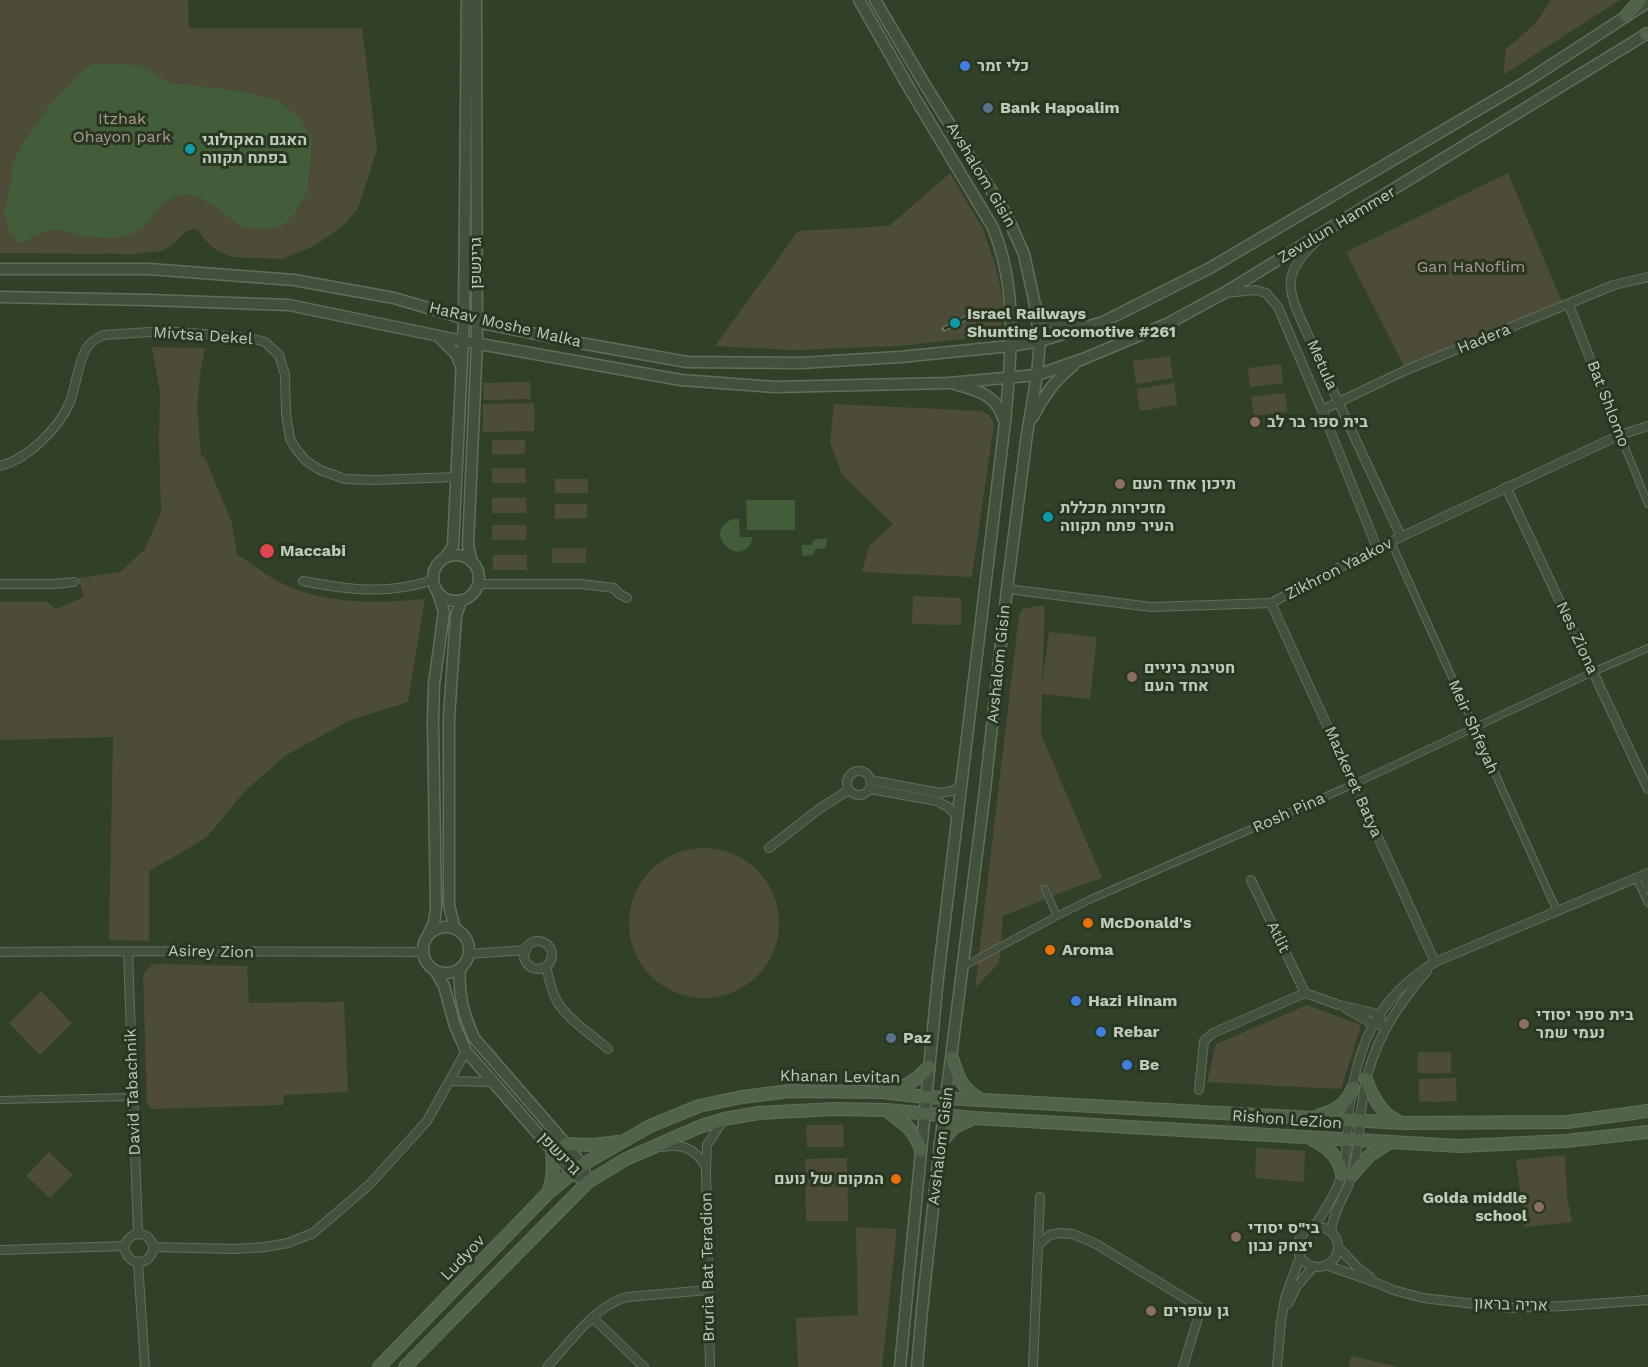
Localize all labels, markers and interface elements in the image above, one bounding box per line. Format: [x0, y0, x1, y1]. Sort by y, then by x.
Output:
place label: כלי זמר [977, 56, 1029, 76]
marker: כלי זמר [958, 59, 972, 73]
place label: Bank Hapoalim [1000, 98, 1120, 118]
marker: Bank Hapoalim [981, 101, 995, 115]
park label: Itzhak Ohayon park [73, 109, 171, 147]
street label: Avshalom Gisin [942, 119, 1020, 231]
place label: האגם האקולוגי בפתח תקווה [202, 130, 307, 168]
marker: האגם האקולוגי בפתח תקווה [183, 142, 197, 156]
street label: Zevulun Hammer [1275, 182, 1399, 268]
street label: גרינשפן [466, 237, 486, 289]
park label: Gan HaNoflim [1417, 257, 1525, 277]
street label: HaRav Moshe Malka [427, 298, 583, 352]
place label: Israel Railways Shunting Locomotive #261 [967, 304, 1176, 342]
marker: Israel Railways Shunting Locomotive #261 [948, 316, 962, 330]
street label: Hadera [1455, 320, 1513, 358]
street label: Mivtsa Dekel [153, 323, 253, 349]
street label: Metula [1302, 337, 1342, 393]
street label: Bat Shlomo [1583, 358, 1633, 450]
place label: בית ספר בר לב [1267, 412, 1368, 432]
marker: בית ספר בר לב [1248, 415, 1262, 429]
place label: תיכון אחד העם [1132, 474, 1236, 494]
marker: תיכון אחד העם [1113, 477, 1127, 491]
place label: מזכירות מכללת העיר פתח תקווה [1060, 498, 1174, 536]
marker: מזכירות מכללת העיר פתח תקווה [1041, 510, 1055, 524]
street label: Zikhron Yaakov [1282, 534, 1396, 604]
place label: Maccabi [280, 541, 346, 561]
marker: Maccabi [258, 542, 276, 560]
street label: Nes Ziona [1552, 599, 1602, 677]
street label: Avshalom Gisin [983, 604, 1015, 724]
place label: חטיבת ביניים אחד העם [1144, 658, 1235, 696]
marker: חטיבת ביניים אחד העם [1125, 670, 1139, 684]
street label: Meir Shfeyah [1444, 677, 1502, 777]
street label: Mazkeret Batya [1320, 723, 1386, 841]
street label: Rosh Pina [1250, 789, 1328, 837]
place label: McDonald's [1100, 913, 1192, 933]
marker: McDonald's [1081, 916, 1095, 930]
street label: Atlit [1262, 918, 1294, 956]
place label: Aroma [1062, 940, 1114, 960]
street label: Asirey Zion [168, 942, 254, 962]
marker: Aroma [1043, 943, 1057, 957]
place label: Hazi Hinam [1088, 991, 1177, 1011]
marker: Hazi Hinam [1069, 994, 1083, 1008]
place label: בית ספר יסודי נעמי שמר [1536, 1005, 1634, 1043]
marker: בית ספר יסודי נעמי שמר [1517, 1017, 1531, 1031]
place label: Rebar [1113, 1022, 1159, 1042]
marker: Rebar [1094, 1025, 1108, 1039]
street label: David Tabachnik [121, 1028, 145, 1156]
place label: Paz [903, 1028, 931, 1048]
marker: Paz [884, 1031, 898, 1045]
place label: Be [1139, 1055, 1159, 1075]
marker: Be [1120, 1058, 1134, 1072]
street label: Khanan Levitan [780, 1066, 900, 1088]
street label: Avshalom Gisin [924, 1086, 958, 1206]
street label: Rishon LeZion [1231, 1107, 1343, 1133]
street label: גרינשפן [534, 1129, 584, 1179]
place label: המקום של נועם [774, 1169, 884, 1189]
marker: המקום של נועם [889, 1172, 903, 1186]
place label: Golda middle school [1422, 1188, 1527, 1226]
street label: Bruria Bat Teradion [697, 1192, 719, 1342]
marker: Golda middle school [1532, 1200, 1546, 1214]
place label: בי"ס יסודי יצחק נבון [1248, 1218, 1319, 1256]
marker: בי"ס יסודי יצחק נבון [1229, 1230, 1243, 1244]
street label: Ludyov [437, 1231, 489, 1285]
street label: אריה בראון [1474, 1294, 1548, 1316]
place label: גן עופרים [1163, 1301, 1229, 1321]
marker: גן עופרים [1144, 1304, 1158, 1318]

